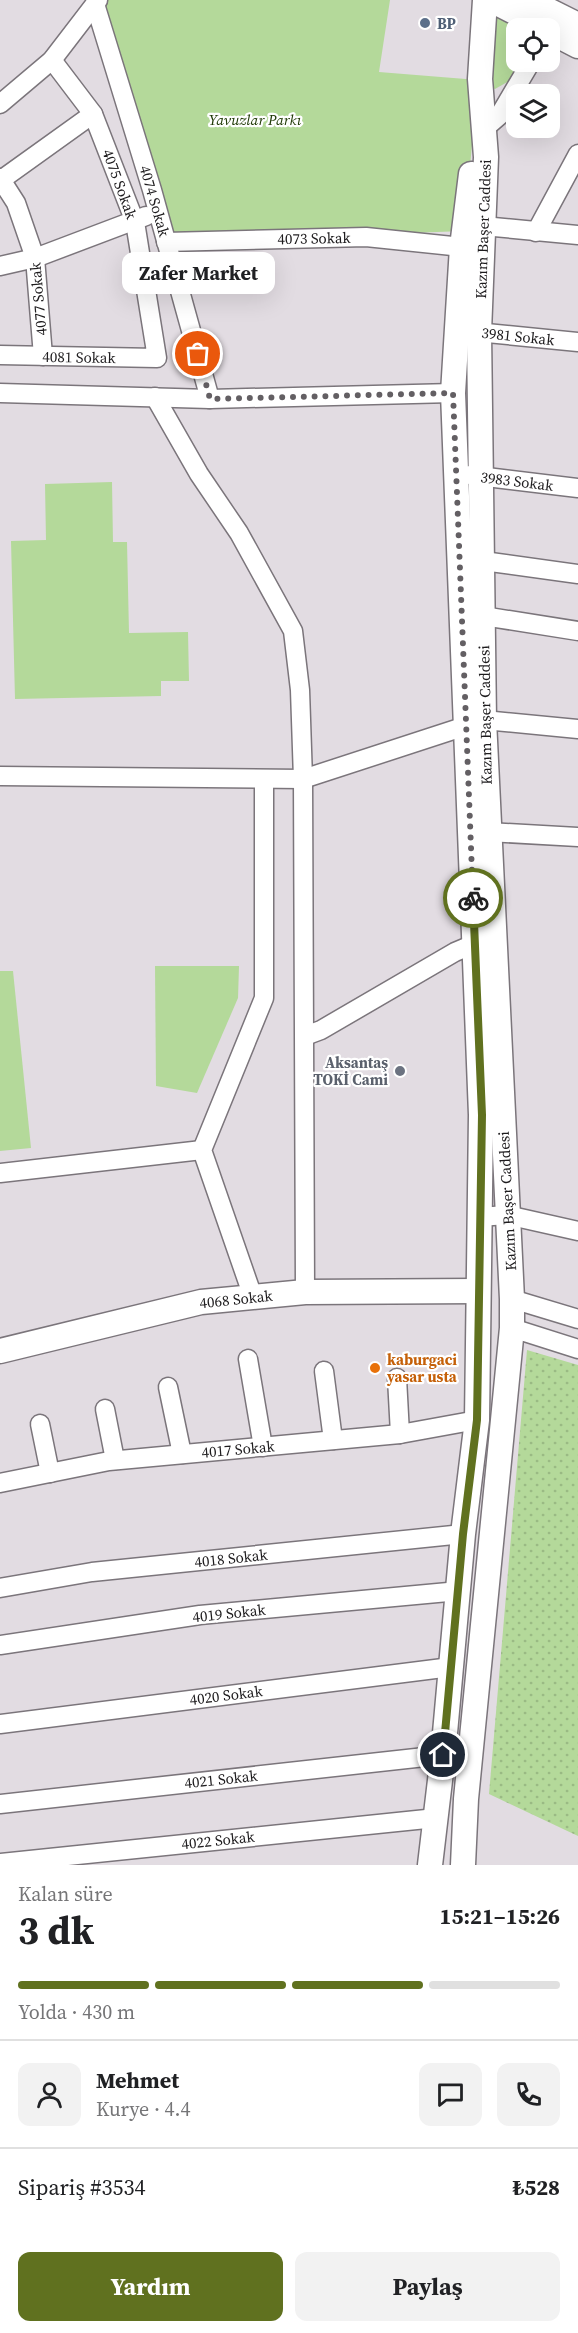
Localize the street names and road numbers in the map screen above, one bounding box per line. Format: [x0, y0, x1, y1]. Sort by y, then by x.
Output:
street label: 4075 Sokak [98, 146, 143, 223]
street label: Kazım Başer Caddesi [470, 159, 496, 299]
street label: 4074 Sokak [135, 163, 175, 240]
street label: 4073 Sokak [277, 227, 352, 249]
street label: 4077 Sokak [24, 261, 52, 336]
street label: 3981 Sokak [480, 322, 556, 350]
street label: 4081 Sokak [42, 346, 117, 368]
street label: 3983 Sokak [479, 466, 555, 496]
street label: Kazım Başer Caddesi [473, 645, 497, 785]
street label: Kazım Başer Caddesi [493, 1131, 521, 1271]
street label: 4068 Sokak [198, 1285, 274, 1313]
street label: 4017 Sokak [201, 1435, 276, 1463]
street label: 4018 Sokak [193, 1544, 269, 1572]
street label: 4019 Sokak [191, 1599, 267, 1627]
street label: 4020 Sokak [188, 1680, 264, 1710]
street label: 4021 Sokak [183, 1765, 259, 1793]
street label: 4022 Sokak [180, 1826, 256, 1854]

